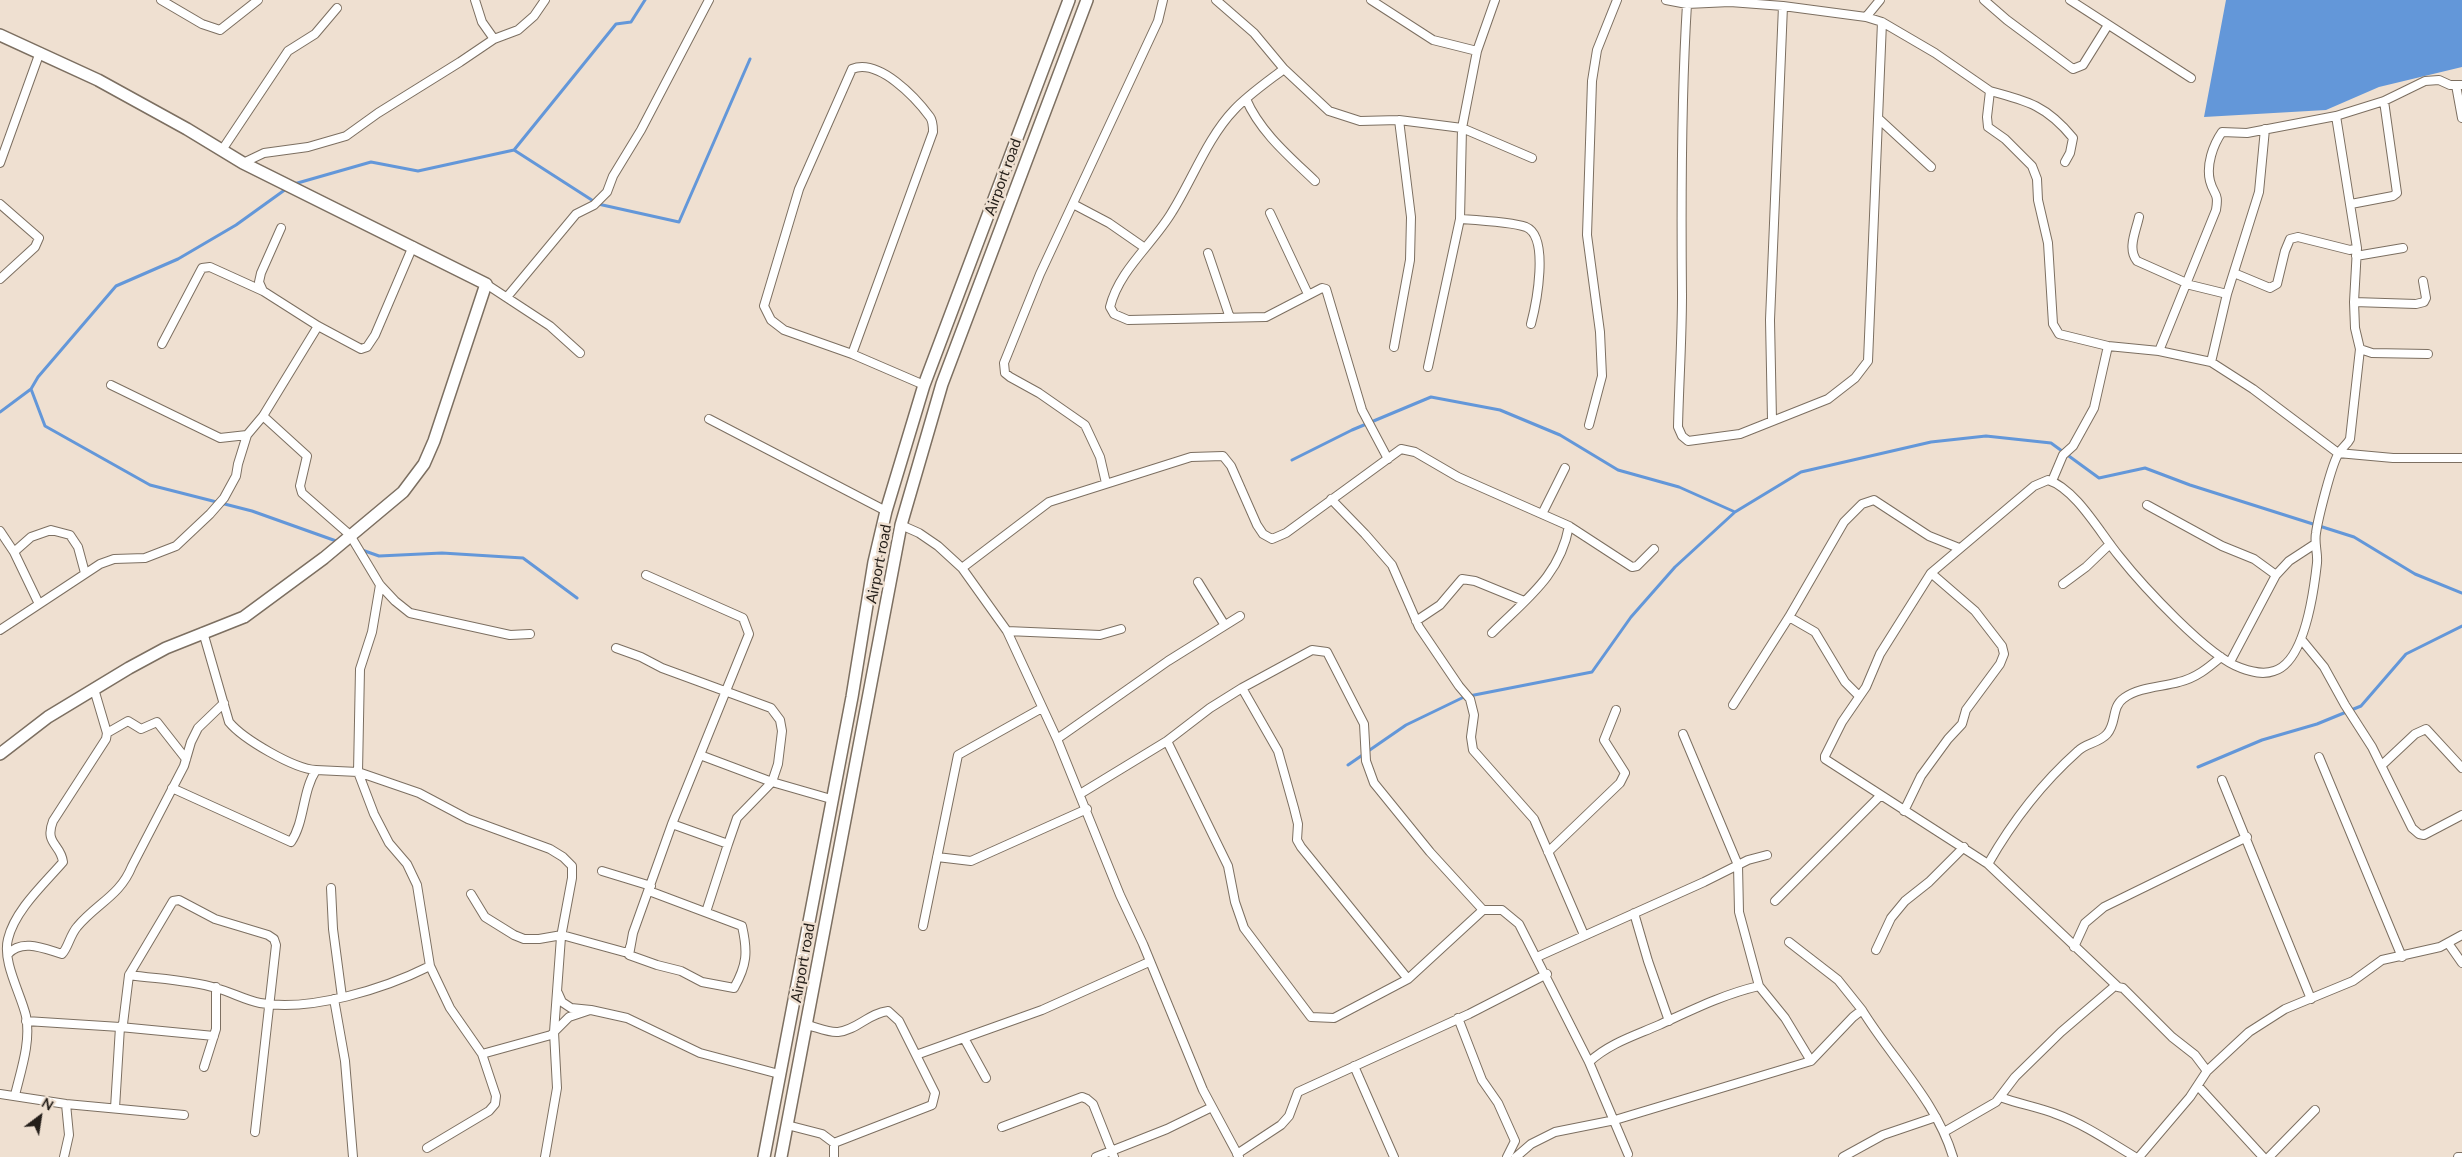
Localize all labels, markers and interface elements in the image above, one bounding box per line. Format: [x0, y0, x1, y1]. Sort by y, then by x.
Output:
street label: Airport road [981, 136, 1025, 218]
street label: Airport road [863, 523, 895, 605]
street label: Airport road [787, 922, 819, 1004]
north arrow [15, 1092, 65, 1142]
text: N [39, 1094, 57, 1114]

